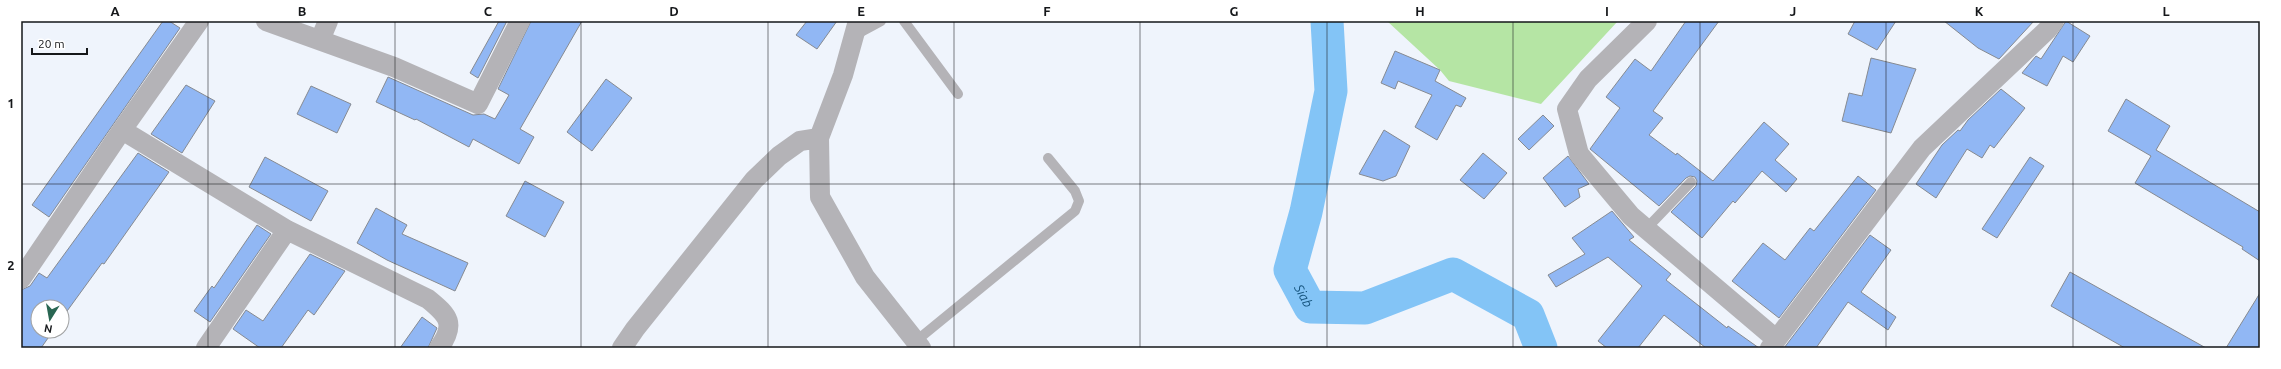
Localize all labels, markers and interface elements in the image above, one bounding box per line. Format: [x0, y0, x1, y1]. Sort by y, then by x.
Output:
text: A [110, 4, 120, 18]
text: B [298, 4, 307, 18]
text: C [484, 4, 493, 18]
text: D [669, 4, 679, 18]
text: E [857, 4, 865, 18]
text: F [1043, 4, 1051, 18]
text: G [1230, 4, 1239, 18]
text: H [1415, 4, 1425, 18]
text: I [1605, 4, 1609, 18]
text: J [1790, 4, 1796, 18]
text: K [1975, 4, 1984, 18]
text: L [2162, 4, 2170, 18]
scale bar [32, 30, 87, 56]
text: 20 m [38, 37, 65, 50]
text: 1 [7, 96, 15, 110]
text: 2 [7, 258, 15, 272]
water label: Siab [1292, 281, 1316, 310]
north arrow [30, 299, 70, 339]
text: N [43, 322, 53, 335]

